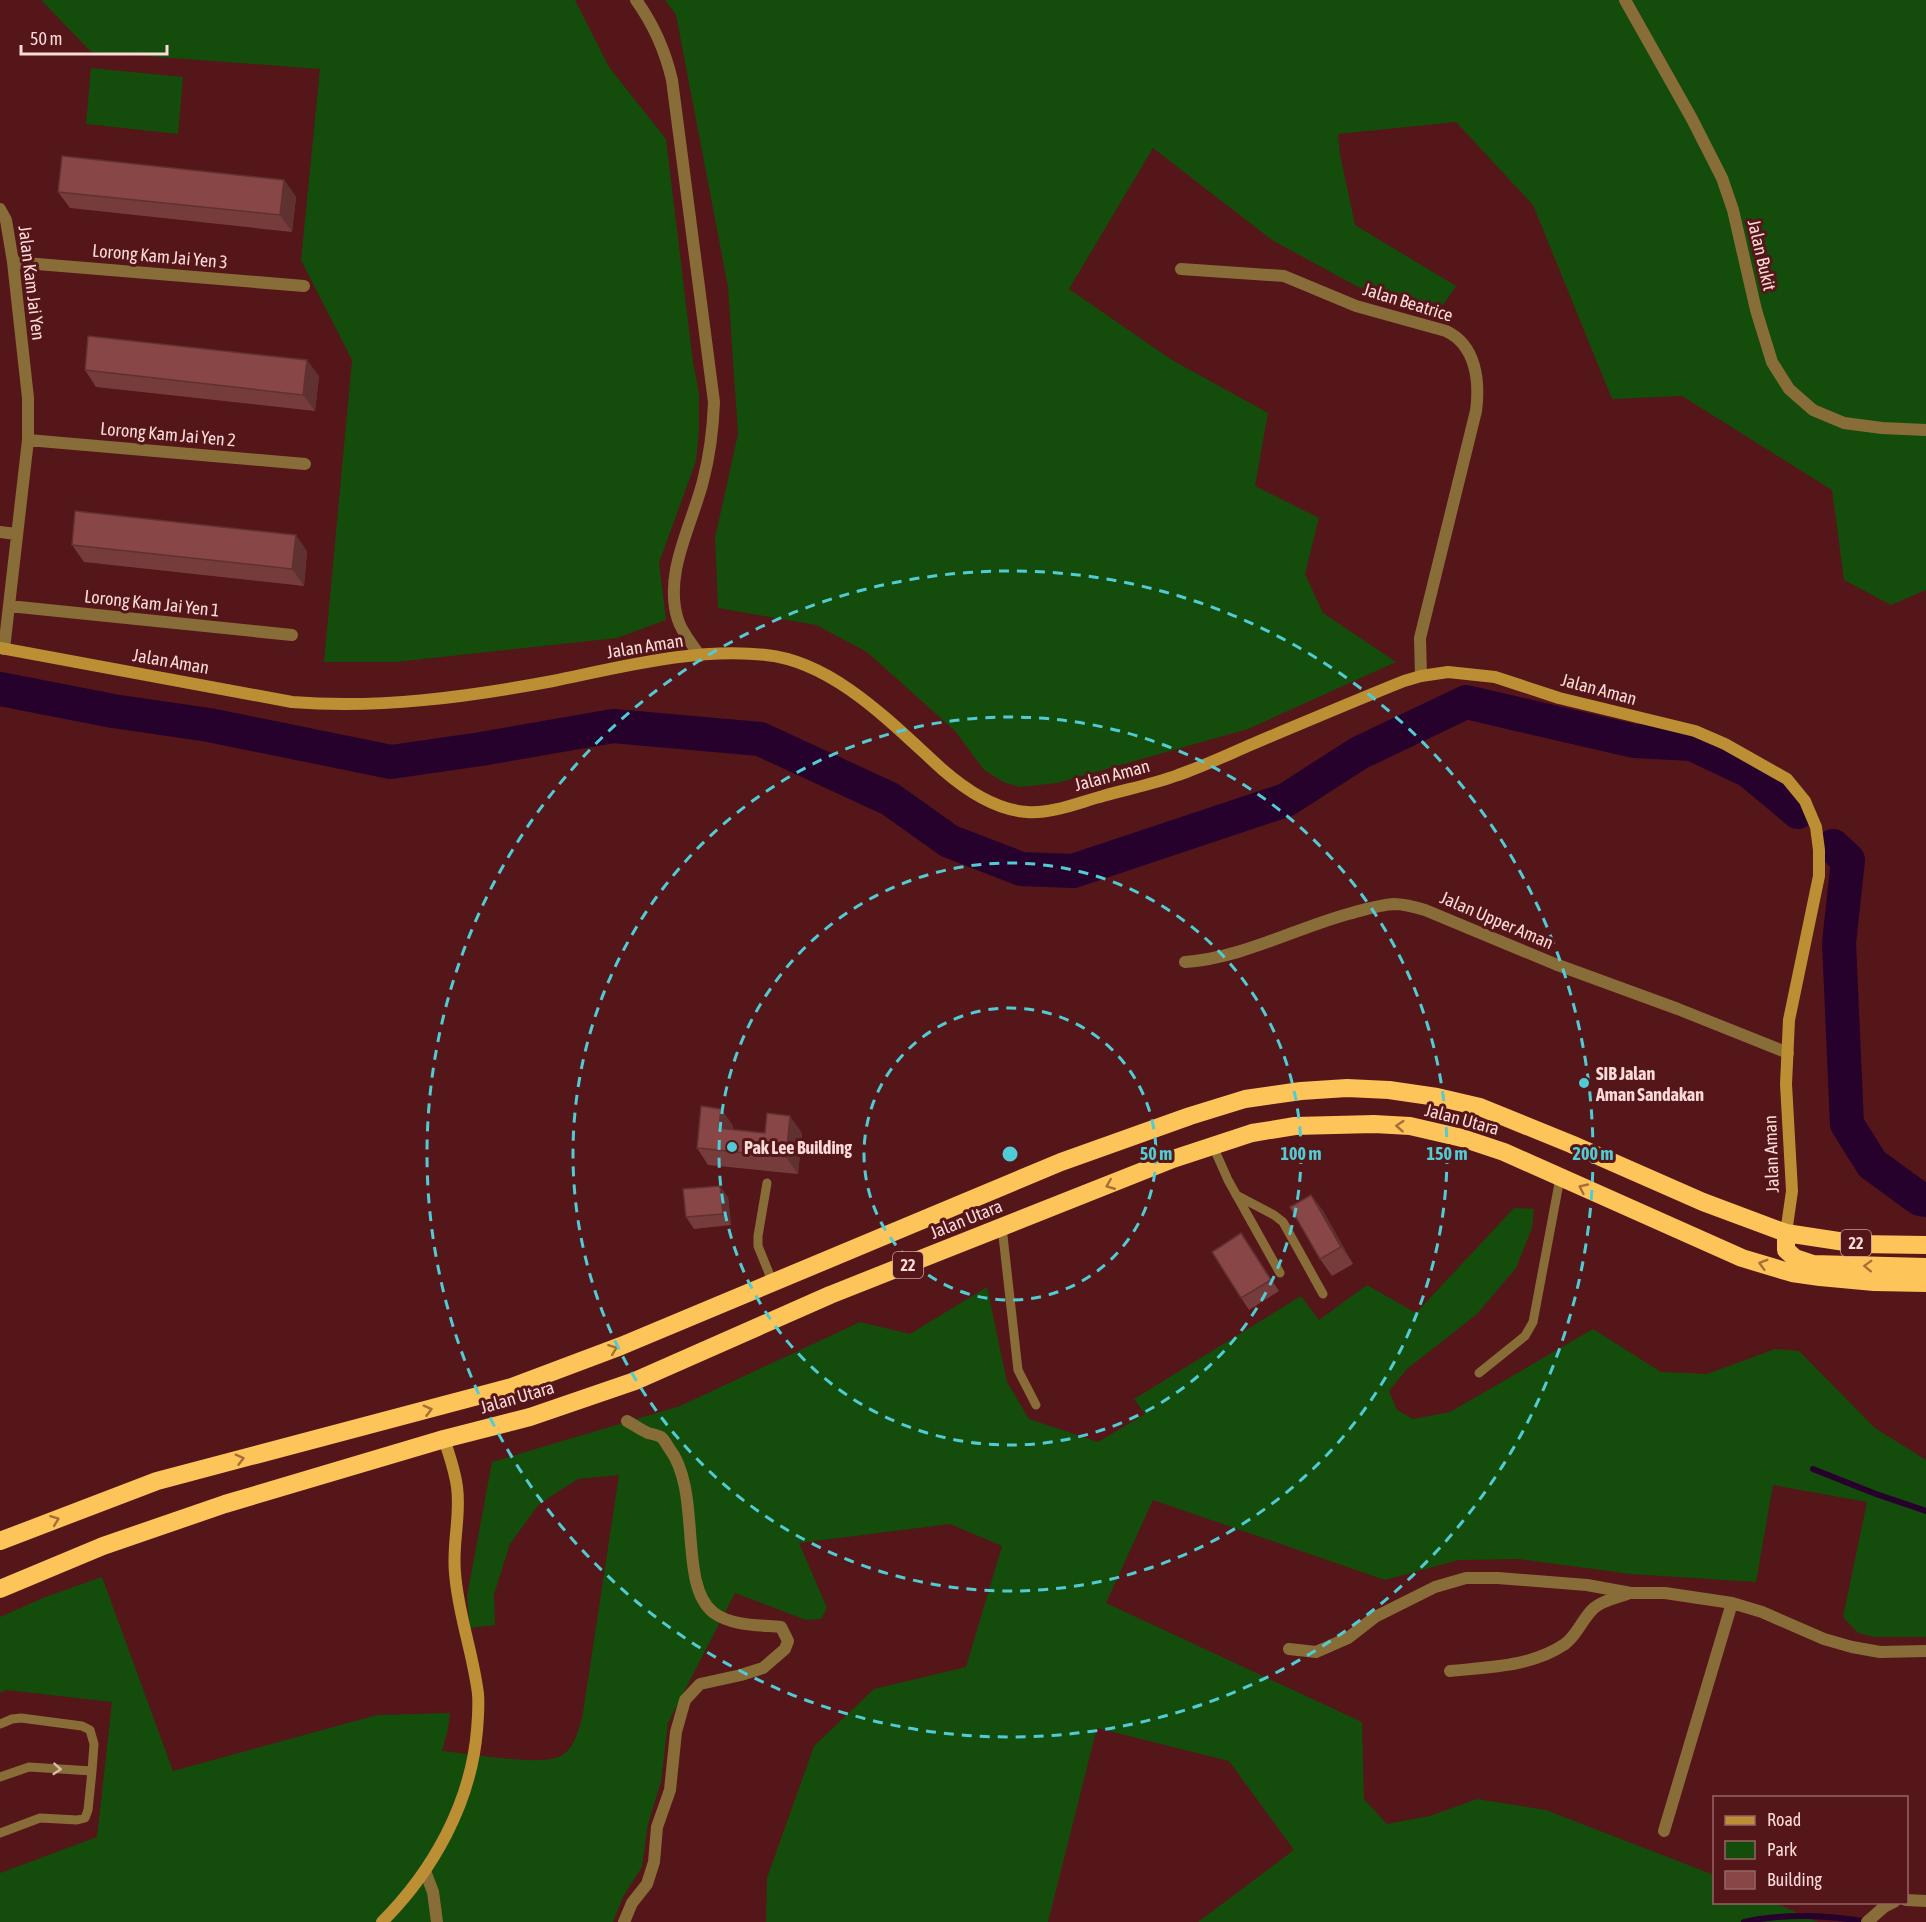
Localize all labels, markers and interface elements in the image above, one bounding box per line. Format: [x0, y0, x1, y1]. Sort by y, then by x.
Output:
scale bar [21, 18, 166, 56]
text: 50 m [30, 28, 62, 49]
street label: Jalan Bukit [1744, 217, 1780, 293]
street label: Jalan Kam Jai Yen [15, 225, 49, 341]
street label: Lorong Kam Jai Yen 3 [91, 240, 229, 272]
street label: Jalan Beatrice [1360, 278, 1456, 326]
street label: Lorong Kam Jai Yen 2 [99, 418, 237, 450]
street label: Lorong Kam Jai Yen 1 [83, 585, 221, 621]
street label: Jalan Aman [605, 630, 685, 662]
street label: Jalan Aman [131, 644, 211, 678]
street label: Jalan Aman [1559, 669, 1639, 709]
street label: Jalan Aman [1072, 755, 1152, 795]
street label: Jalan Upper Aman [1437, 887, 1557, 953]
place label: SIB Jalan Aman Sandakan [1595, 1063, 1704, 1105]
marker: SIB Jalan Aman Sandakan [1577, 1076, 1591, 1090]
street label: Jalan Utara [1423, 1099, 1501, 1139]
street label: Jalan Aman [1759, 1115, 1783, 1193]
one-way arrow [1395, 1119, 1404, 1132]
place label: Pak Lee Building [744, 1137, 852, 1158]
marker: Pak Lee Building [725, 1140, 739, 1154]
text: 50 m [1140, 1143, 1172, 1164]
text: 100 m [1281, 1143, 1321, 1164]
text: 150 m [1427, 1143, 1467, 1164]
text: 200 m [1573, 1143, 1613, 1164]
centre of rings [1000, 1144, 1020, 1164]
one-way arrow [1105, 1178, 1116, 1190]
one-way arrow [1579, 1184, 1590, 1196]
street label: Jalan Utara [927, 1195, 1005, 1243]
road number: 22 [1841, 1230, 1871, 1256]
road number: 22 [893, 1252, 923, 1278]
one-way arrow [1758, 1259, 1769, 1271]
one-way arrow [1863, 1259, 1872, 1272]
one-way arrow [607, 1344, 618, 1356]
street label: Jalan Utara [478, 1376, 556, 1418]
one-way arrow [422, 1405, 433, 1417]
one-way arrow [234, 1454, 244, 1467]
one-way arrow [49, 1515, 59, 1528]
one-way arrow [52, 1762, 61, 1775]
legend [1713, 1796, 1908, 1904]
text: Road [1767, 1809, 1801, 1830]
text: Park [1767, 1839, 1797, 1860]
text: Building [1767, 1869, 1822, 1890]

